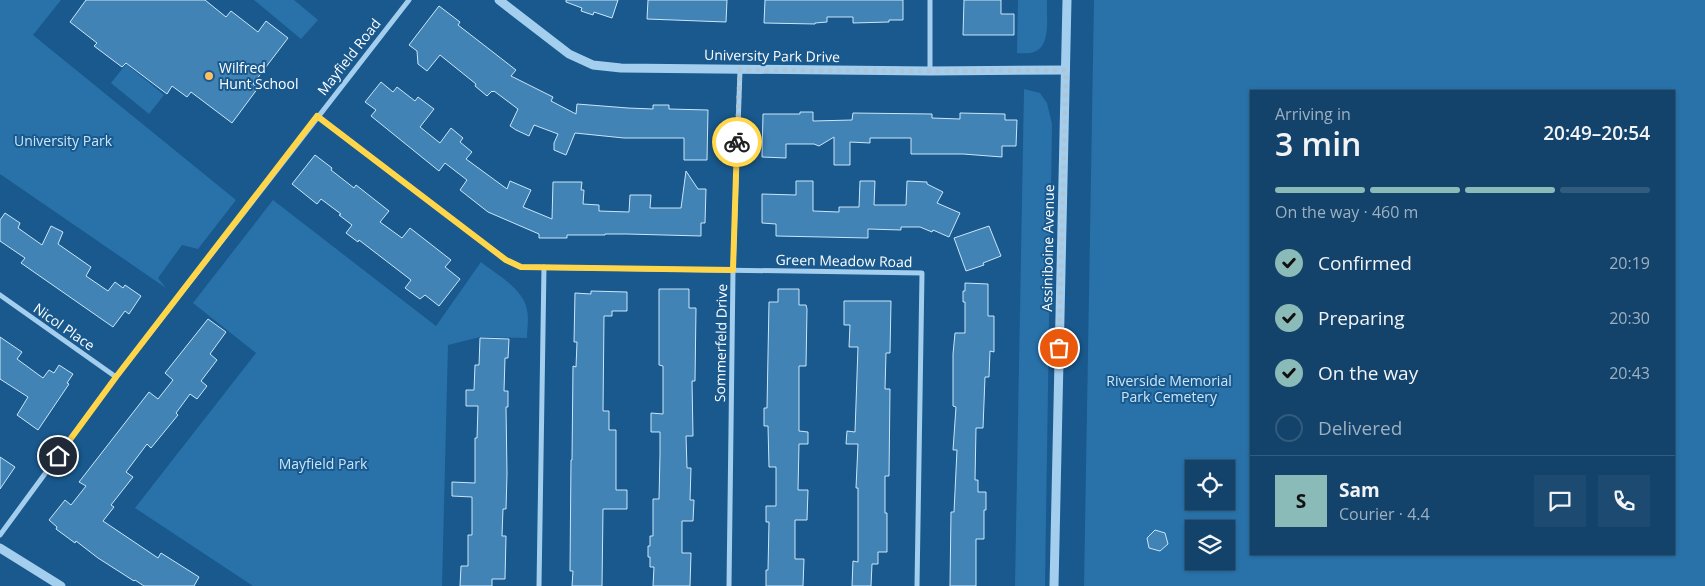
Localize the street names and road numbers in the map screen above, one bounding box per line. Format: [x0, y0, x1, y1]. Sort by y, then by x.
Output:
street label: Mayfield Road [313, 14, 385, 99]
street label: University Park Drive [704, 45, 840, 66]
street label: Assiniboine Avenue [1037, 184, 1058, 312]
street label: Green Meadow Road [775, 250, 913, 271]
street label: Sommerfeld Drive [710, 284, 731, 402]
street label: Nicol Place [30, 299, 99, 355]

